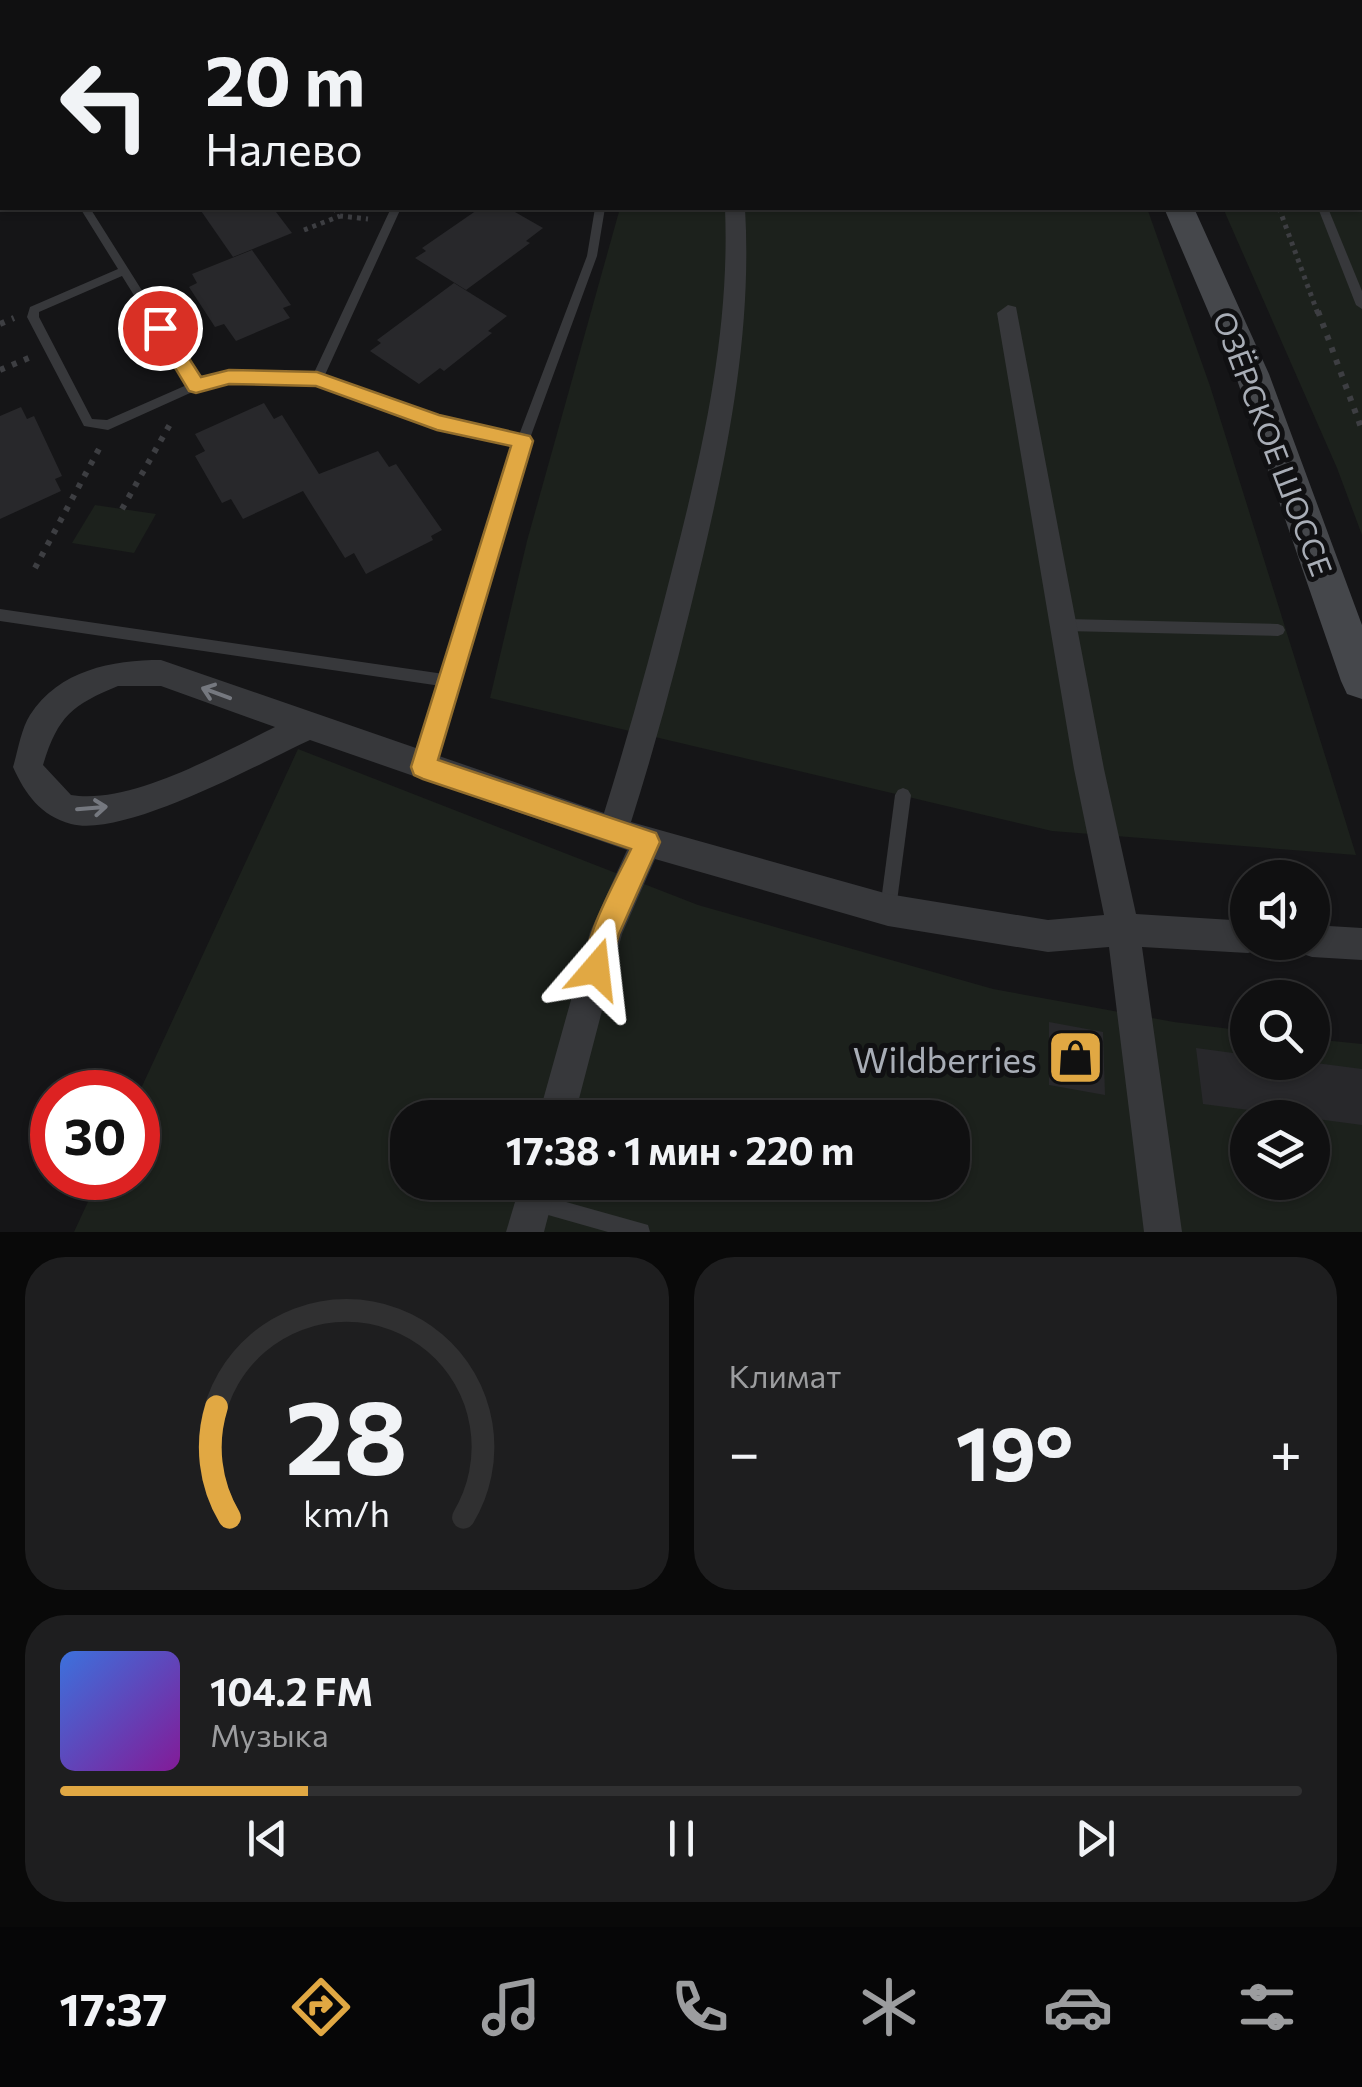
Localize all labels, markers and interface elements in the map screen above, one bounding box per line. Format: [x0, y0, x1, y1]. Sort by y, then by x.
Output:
text: 20 m [205, 35, 365, 120]
icon: left [40, 40, 170, 170]
text: Налево [205, 120, 363, 175]
pin [118, 286, 203, 371]
icon: arrive [133, 301, 188, 356]
street label: ОЗЁРСКОЕ ШОССЕ [1206, 305, 1342, 581]
one-way arrow [202, 683, 233, 701]
one-way arrow [75, 798, 108, 817]
map controls [1230, 860, 1330, 1200]
button: sound [1230, 860, 1330, 960]
position arrow [544, 917, 648, 1021]
button: search [1230, 980, 1330, 1080]
shop icon: Wildberries [1046, 1028, 1106, 1088]
place label: Wildberries [853, 1037, 1037, 1080]
speed limit sign: 30 [30, 1070, 160, 1200]
button: layers [1230, 1100, 1330, 1200]
text: 17:38 · 1 мин · 220 m [506, 1126, 854, 1173]
text: Климат [729, 1355, 841, 1395]
text: 28 [285, 1369, 408, 1496]
text: 19° [956, 1405, 1074, 1496]
text: − [729, 1417, 760, 1484]
text: + [1270, 1417, 1302, 1484]
text: km/h [303, 1491, 390, 1534]
text: 104.2 FM [210, 1667, 373, 1714]
text: Музыка [210, 1714, 329, 1754]
icon: previous [240, 1811, 295, 1866]
icon: pause [654, 1811, 709, 1866]
icon: next [1068, 1811, 1123, 1866]
icon: directions [286, 1972, 356, 2042]
icon: music [476, 1972, 546, 2042]
icon: phone [665, 1972, 735, 2042]
icon: climate [854, 1972, 924, 2042]
icon: car [1043, 1972, 1113, 2042]
icon: filters [1232, 1972, 1302, 2042]
text: 17:37 [60, 1980, 167, 2035]

